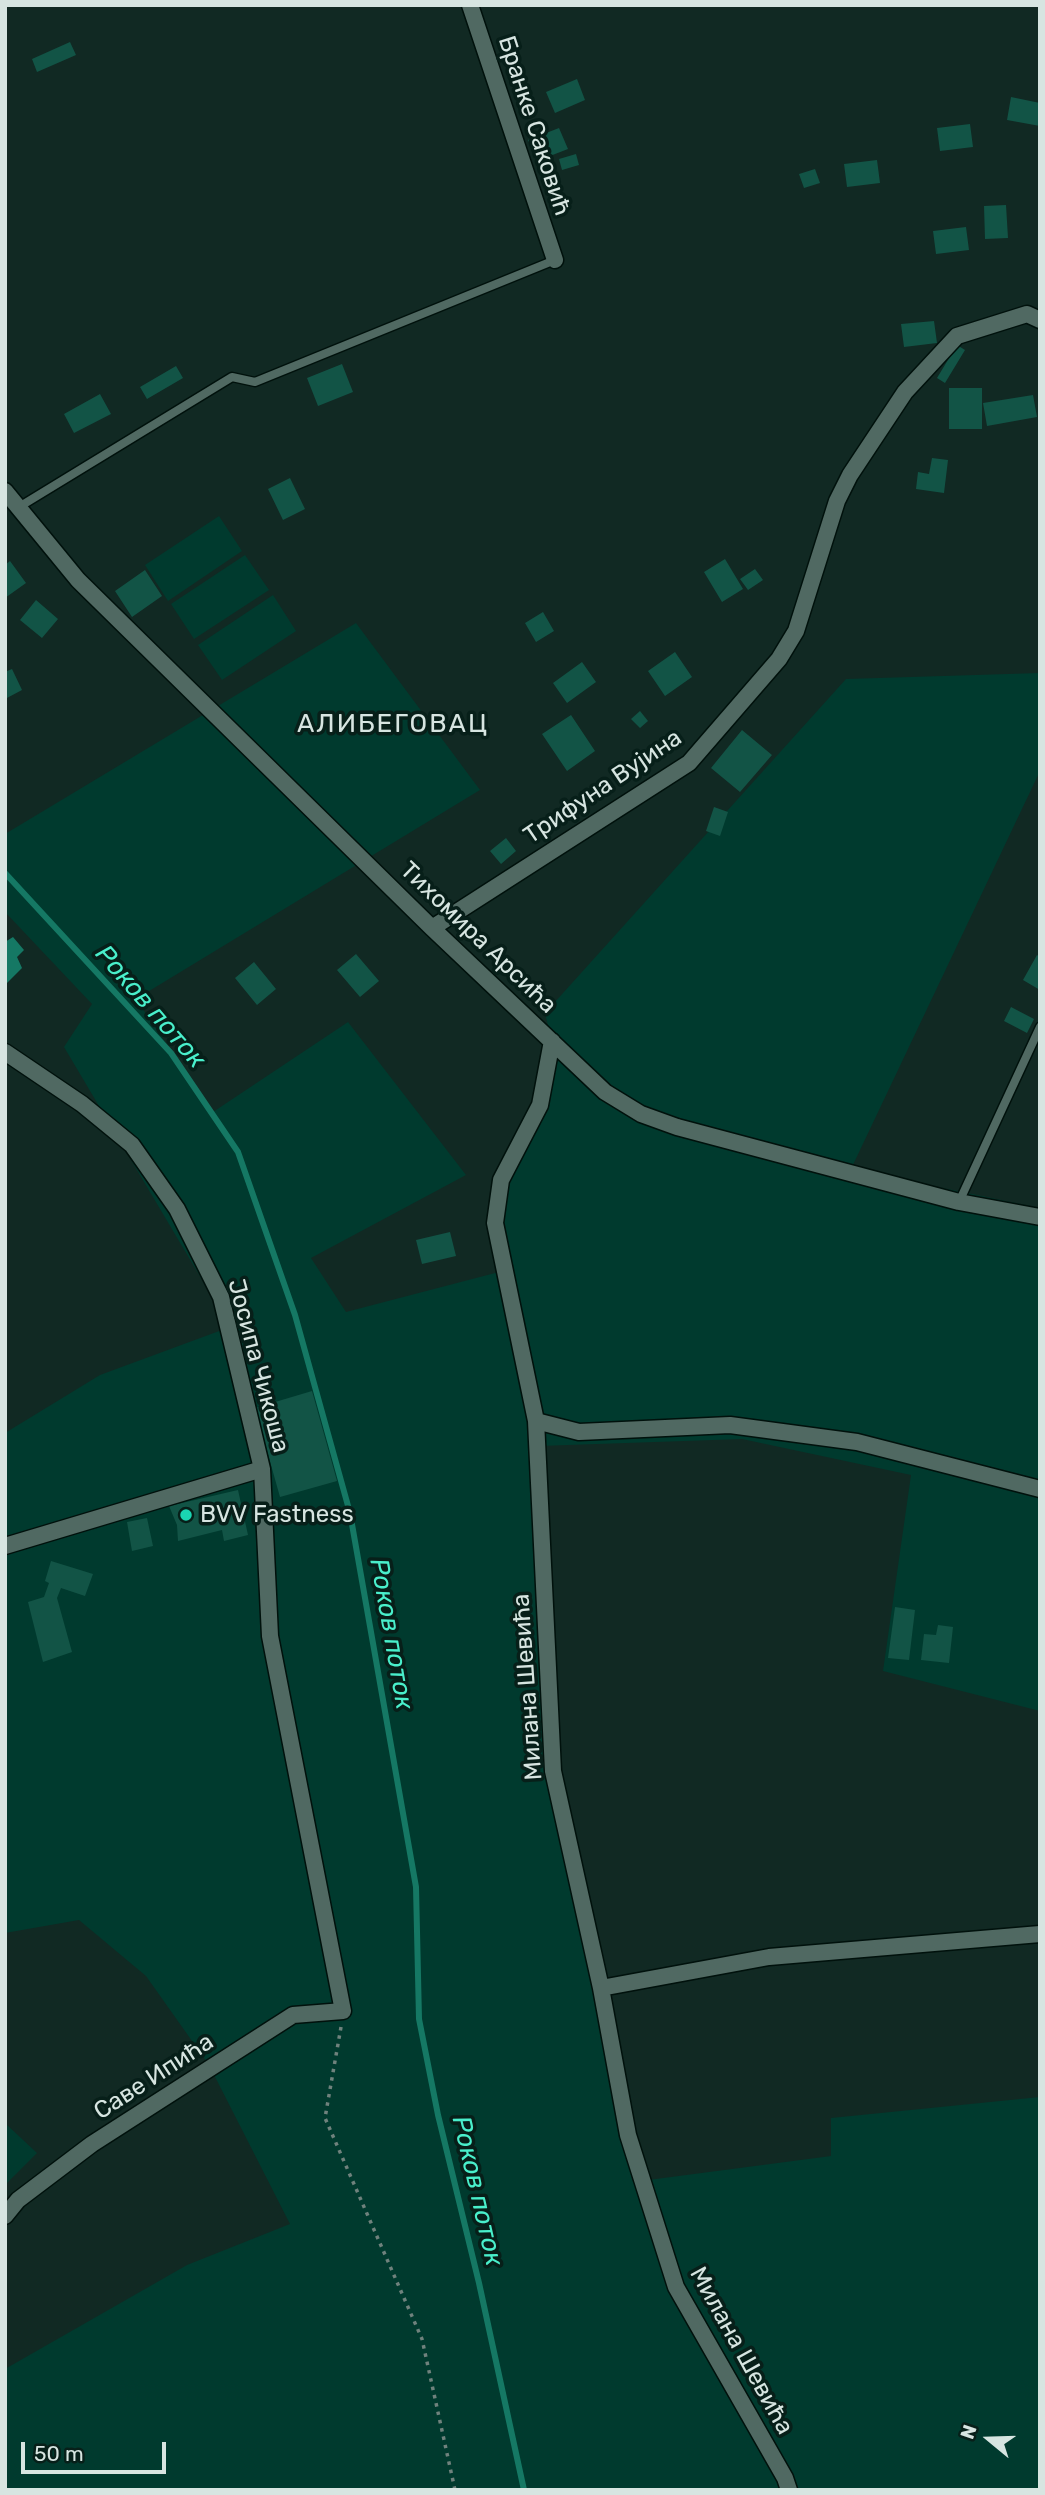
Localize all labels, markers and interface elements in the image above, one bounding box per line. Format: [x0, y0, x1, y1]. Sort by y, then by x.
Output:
street label: Бранке Саковић [491, 32, 577, 220]
district label: АЛИБЕГОВАЦ [298, 708, 488, 740]
street label: Трифуна Вујина [519, 724, 687, 850]
street label: Тихомира Арсића [394, 856, 562, 1020]
water label: Роков поток [88, 939, 212, 1075]
street label: Јосипа Чикоша [221, 1276, 295, 1456]
place label: BVV Fastness [200, 1501, 354, 1529]
marker: BVV Fastness [178, 1507, 194, 1523]
water label: Роков поток [362, 1556, 420, 1712]
street label: Милана Шевића [507, 1593, 549, 1781]
street label: Саве Ипића [89, 2028, 219, 2126]
water label: Роков поток [445, 2113, 509, 2269]
street label: Милана Шевића [683, 2262, 799, 2440]
north arrow [954, 2404, 1024, 2474]
text: N [956, 2422, 982, 2442]
scale bar [24, 2428, 170, 2472]
text: 50 m [34, 2441, 84, 2466]

